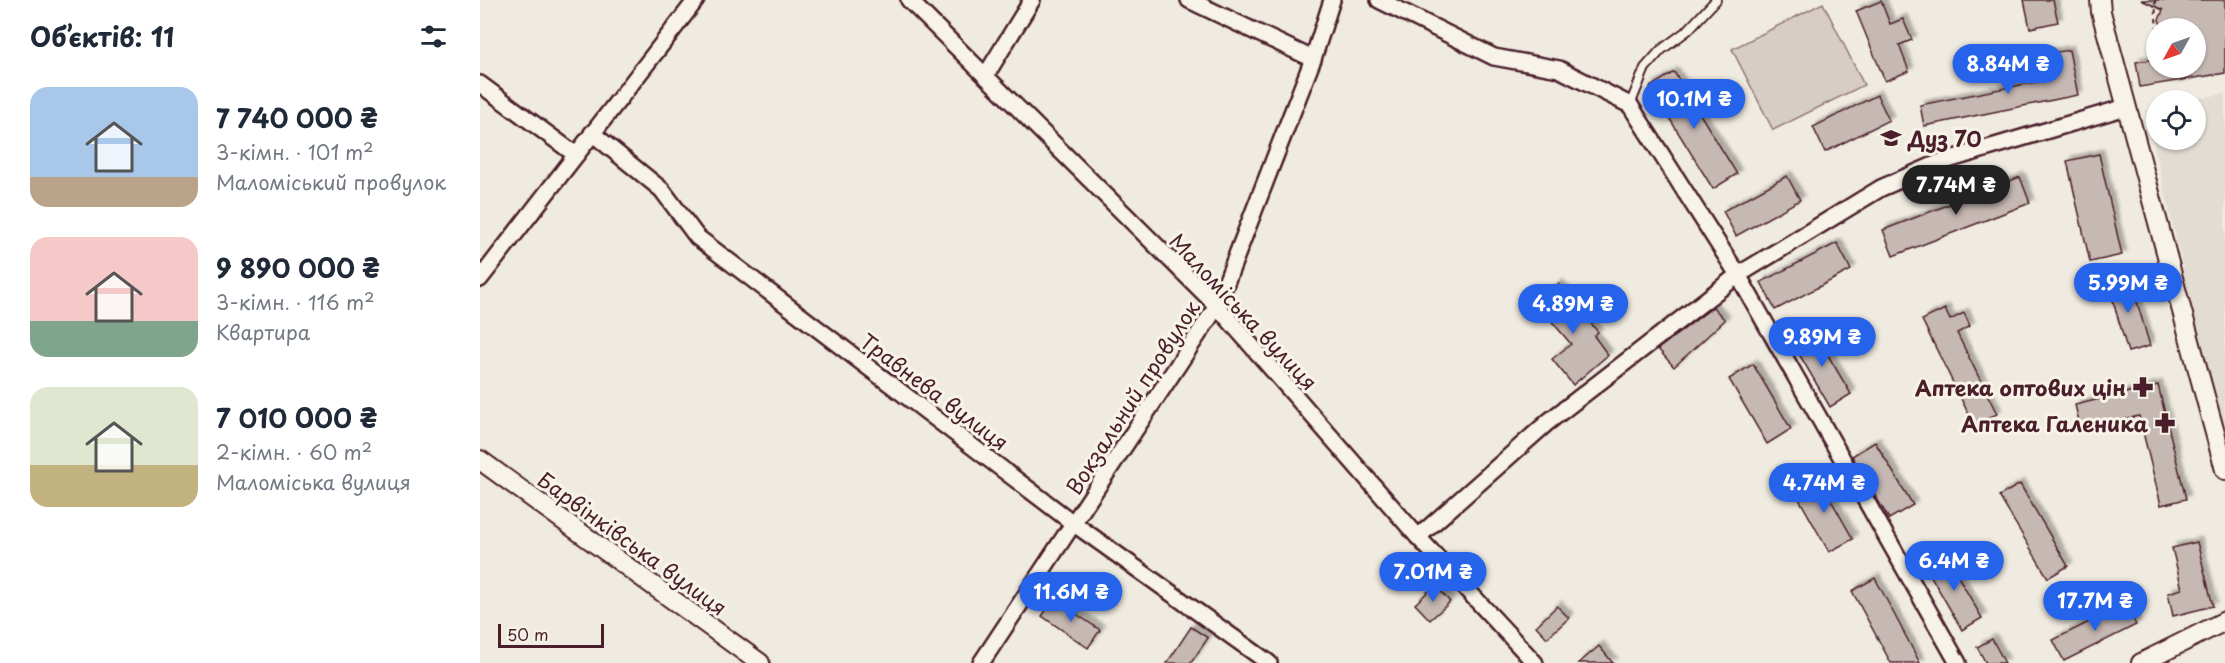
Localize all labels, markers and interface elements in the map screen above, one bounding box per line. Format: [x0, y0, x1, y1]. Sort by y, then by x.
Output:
text: Об’єктів: 11 [30, 17, 174, 56]
north arrow [2146, 18, 2206, 78]
map controls [2146, 18, 2206, 150]
icon: filters [417, 20, 450, 53]
pin: 8.84M ₴ [1953, 44, 2063, 95]
text: 8.84M ₴ [1967, 48, 2049, 78]
pin: 10.1M ₴ [1639, 79, 1749, 130]
text: 10.1M ₴ [1656, 83, 1732, 113]
button: locate [2146, 90, 2206, 150]
text: 7 740 000 ₴ [216, 98, 378, 137]
icon: home [78, 111, 150, 183]
place label: Дуз 70 [1907, 122, 1982, 154]
school or university icon: Дуз 70 [1879, 126, 1903, 150]
text: 3-кімн. · 101 m² [216, 137, 374, 167]
pin: 7.74M ₴ [1901, 165, 2011, 216]
text: Маломіський провулок [216, 167, 446, 197]
text: 7.74M ₴ [1916, 169, 1996, 199]
street label: Маломіська вулиця [1163, 225, 1325, 397]
text: 9 890 000 ₴ [216, 248, 380, 287]
icon: home [78, 261, 150, 333]
pin: 5.99M ₴ [2073, 263, 2183, 314]
text: 5.99M ₴ [2088, 267, 2168, 297]
pin: 4.89M ₴ [1518, 284, 1628, 335]
text: 3-кімн. · 116 m² [216, 287, 375, 317]
text: 4.89M ₴ [1532, 288, 1614, 318]
street label: Вокзальний провулок [1057, 293, 1207, 501]
text: Квартира [216, 317, 310, 347]
pin: 9.89M ₴ [1767, 317, 1877, 368]
text: 9.89M ₴ [1783, 321, 1861, 351]
street label: Травнева вулиця [854, 325, 1016, 457]
place label: Аптека оптових цін [1915, 371, 2126, 403]
pharmacy icon: Аптека оптових цін [2131, 375, 2155, 399]
text: 7 010 000 ₴ [216, 398, 377, 437]
place label: Аптека Галеника [1961, 407, 2148, 439]
icon: home [78, 411, 150, 483]
pharmacy icon: Аптека Галеника [2153, 411, 2177, 435]
text: 2-кімн. · 60 m² [216, 437, 372, 467]
street label: Барвінківська вулиця [532, 463, 734, 623]
pin: 4.74M ₴ [1769, 463, 1879, 514]
text: Маломіська вулиця [216, 467, 411, 497]
text: 4.74M ₴ [1783, 467, 1865, 497]
pin: 6.4M ₴ [1905, 541, 2003, 592]
text: 6.4M ₴ [1919, 545, 1989, 575]
pin: 7.01M ₴ [1378, 552, 1488, 603]
text: 7.01M ₴ [1393, 556, 1473, 586]
pin: 11.6M ₴ [1016, 572, 1126, 623]
text: 11.6M ₴ [1033, 576, 1109, 606]
pin: 17.7M ₴ [2040, 581, 2150, 632]
text: 17.7M ₴ [2057, 585, 2133, 615]
scale bar [498, 621, 604, 648]
text: 50 m [507, 622, 548, 646]

